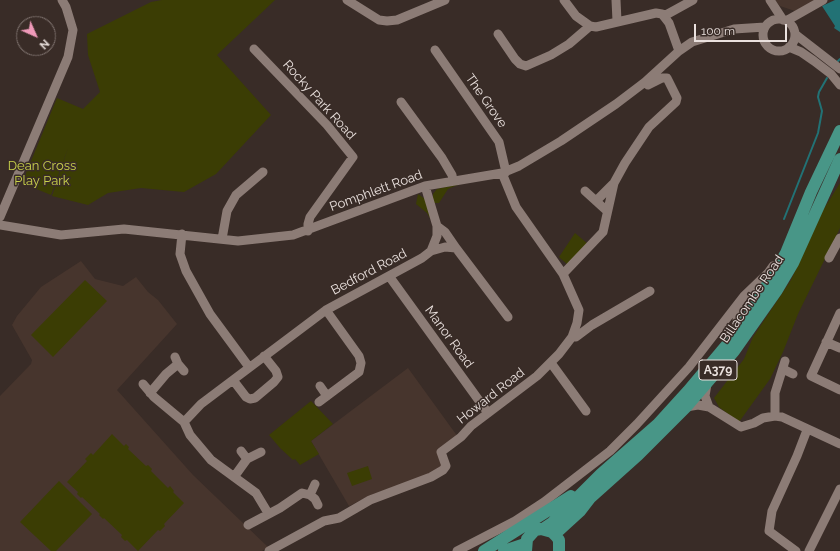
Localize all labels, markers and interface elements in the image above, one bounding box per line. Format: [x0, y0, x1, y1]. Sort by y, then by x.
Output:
north arrow [16, 16, 56, 56]
scale bar [696, 16, 789, 42]
text: 100 m [701, 24, 735, 38]
text: N [37, 37, 52, 52]
street label: Rocky Park Road [279, 57, 359, 143]
street label: The Grove [462, 71, 510, 131]
park label: Dean Cross Play Park [8, 158, 76, 189]
street label: Pomphlett Road [327, 167, 425, 215]
street label: Bedford Road [329, 246, 409, 298]
street label: Billacombe Road [717, 252, 787, 346]
street label: Manor Road [421, 303, 477, 371]
road number: A379 [699, 360, 737, 380]
street label: Howard Road [454, 365, 528, 427]

